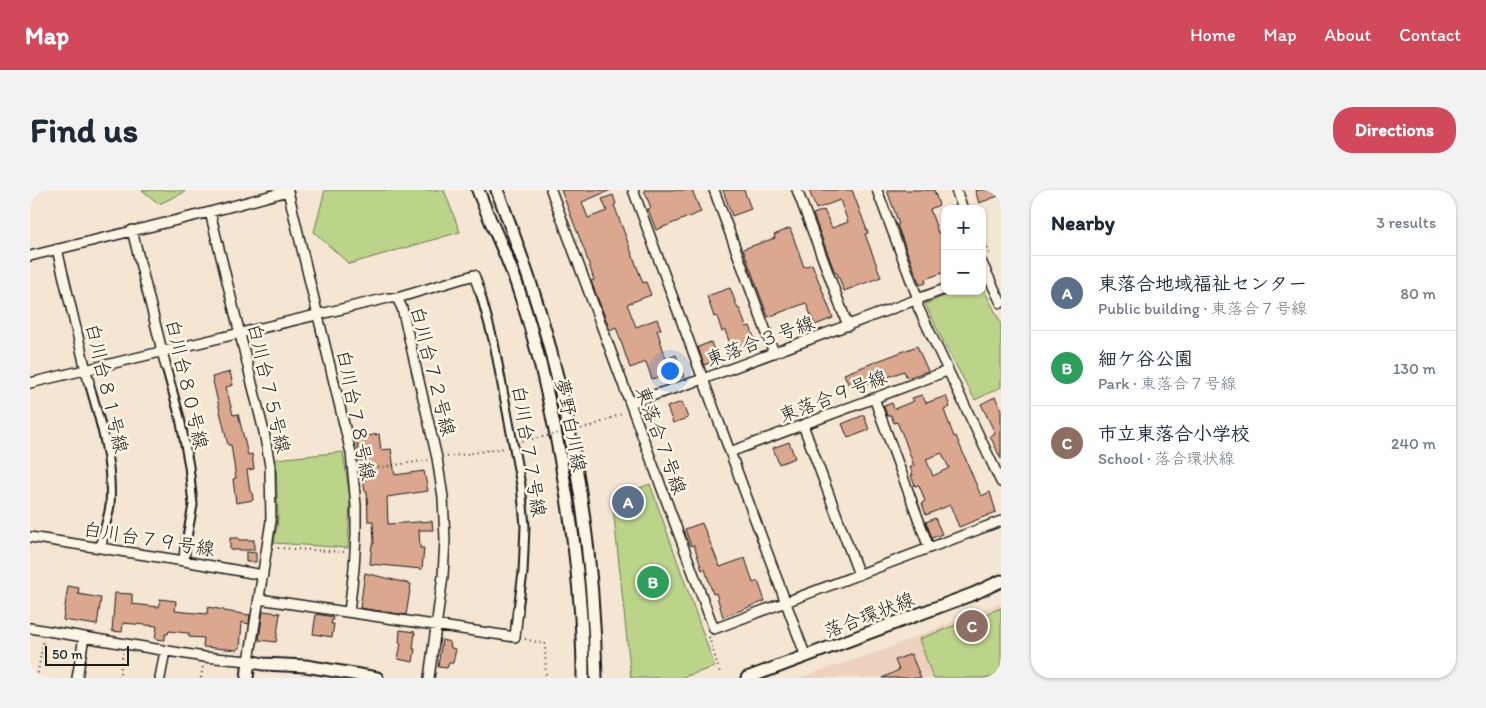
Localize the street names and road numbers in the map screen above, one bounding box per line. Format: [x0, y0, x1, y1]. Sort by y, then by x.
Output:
street label: 白川台７２号線 [406, 304, 460, 438]
street label: 東落合３号線 [702, 311, 818, 371]
street label: 白川台８０号線 [161, 317, 213, 451]
street label: 白川台８１号線 [81, 321, 133, 455]
street label: 白川台７５号線 [243, 321, 295, 455]
street label: 白川台７８号線 [332, 348, 380, 482]
street label: 東落合９号線 [776, 365, 890, 427]
street label: 夢野白川線 [551, 376, 591, 474]
street label: 東落合７号線 [631, 382, 691, 498]
street label: 白川台７７号線 [507, 384, 551, 518]
street label: 白川台７９号線 [82, 517, 216, 561]
street label: 落合環状線 [821, 587, 917, 643]

